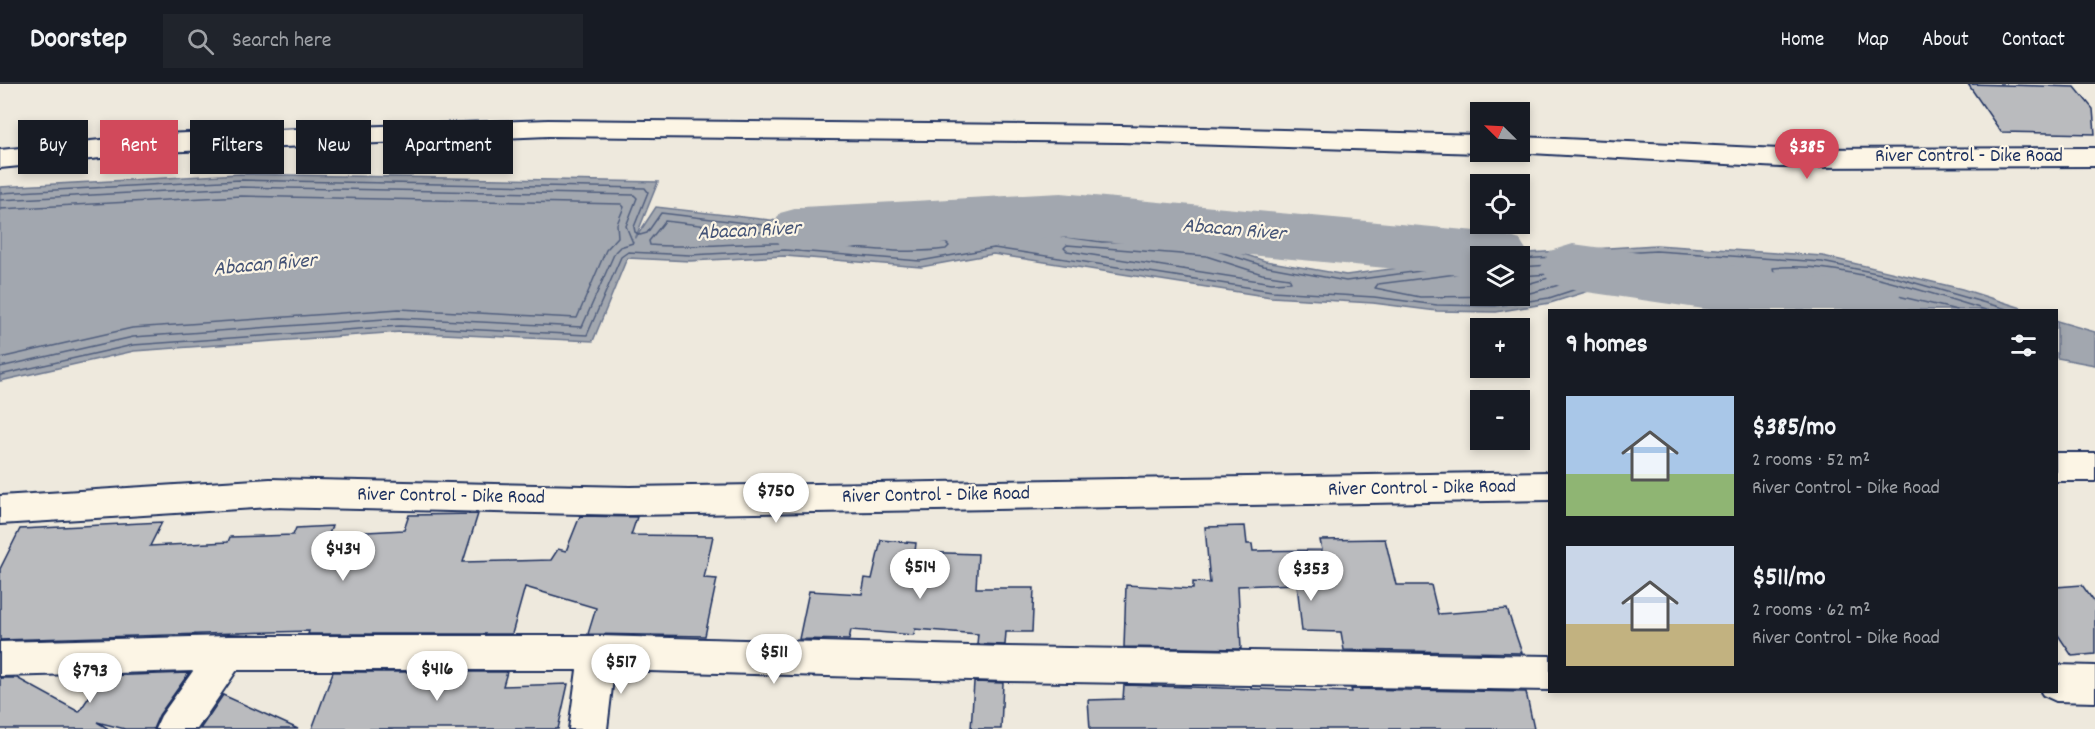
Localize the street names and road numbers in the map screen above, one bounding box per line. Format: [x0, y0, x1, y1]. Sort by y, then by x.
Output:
street label: River Control - Dike Road [1875, 143, 2063, 171]
street label: River Control - Dike Road [1328, 473, 1516, 505]
street label: River Control - Dike Road [842, 480, 1030, 512]
street label: River Control - Dike Road [357, 481, 545, 513]

